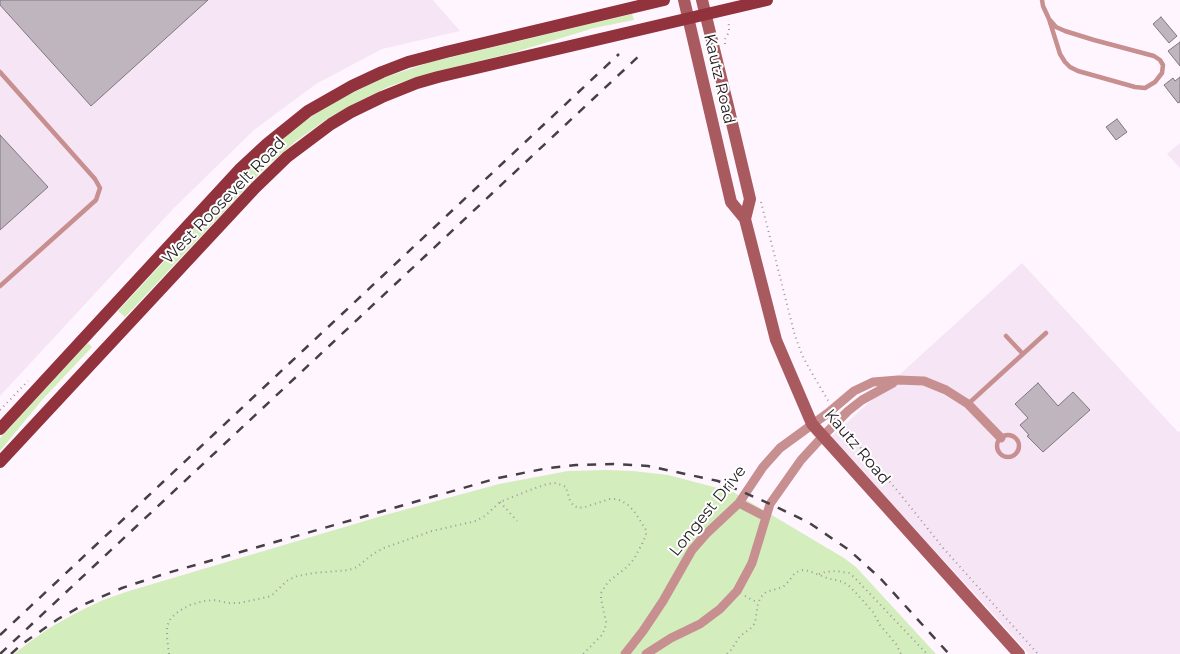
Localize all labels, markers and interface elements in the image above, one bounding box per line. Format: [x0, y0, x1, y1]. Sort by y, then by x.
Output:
street label: Kautz Road [699, 32, 739, 126]
street label: West Roosevelt Road [158, 134, 290, 268]
street label: Kautz Road [820, 406, 894, 488]
street label: Longest Drive [666, 462, 750, 560]

